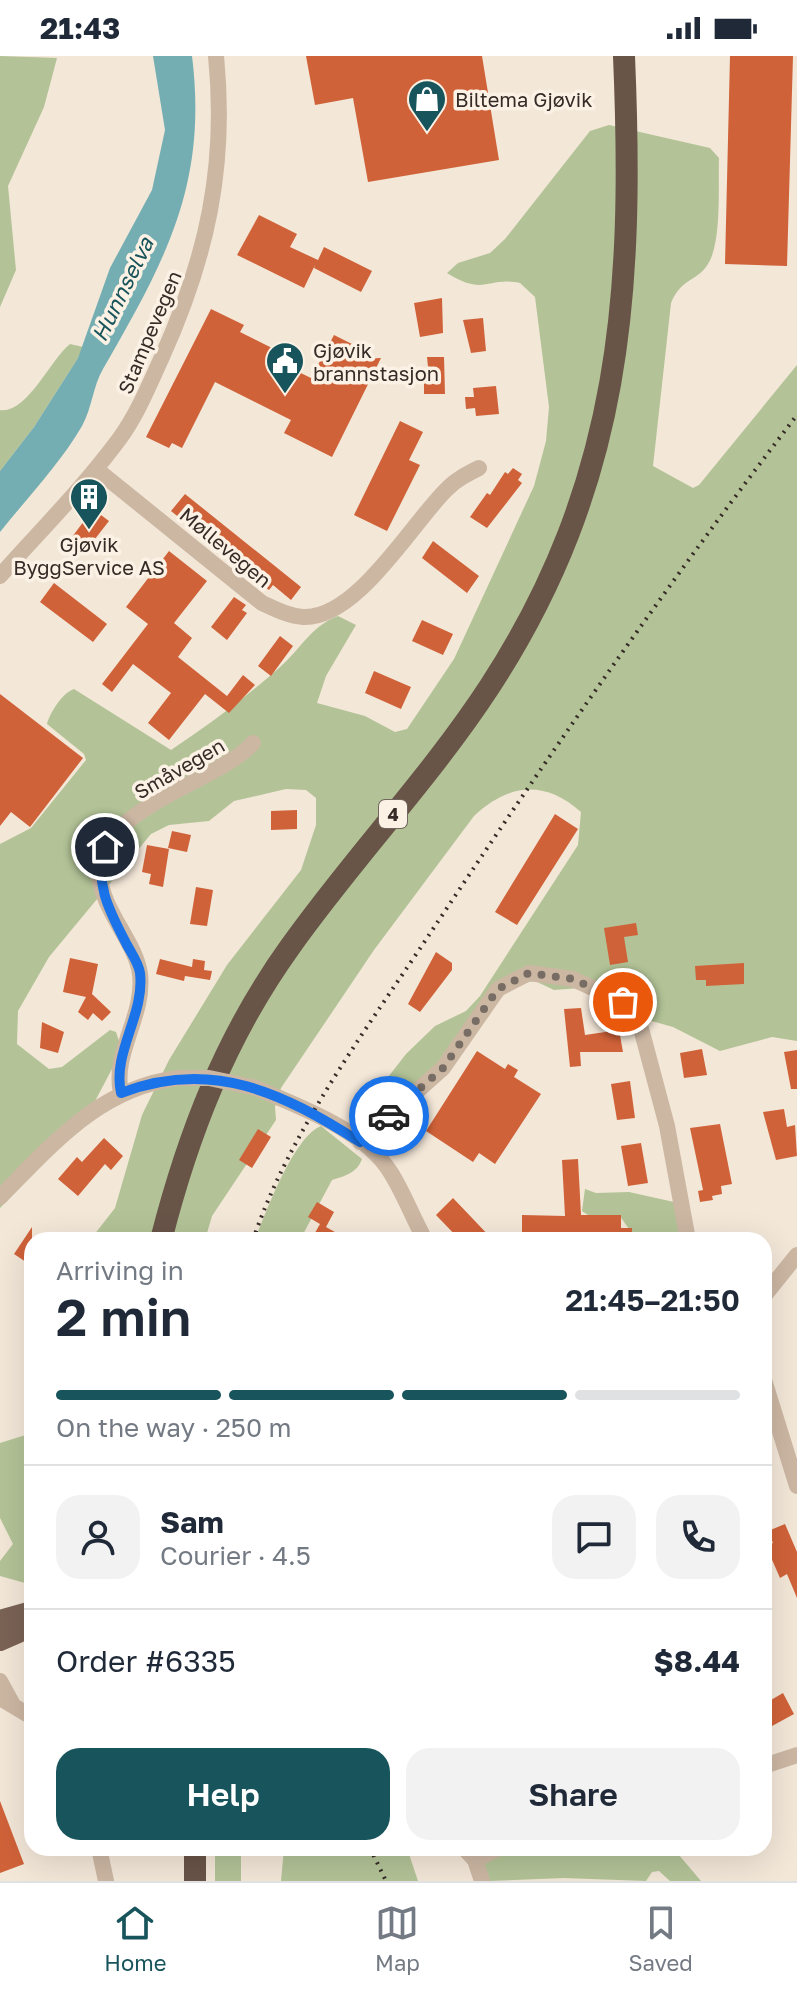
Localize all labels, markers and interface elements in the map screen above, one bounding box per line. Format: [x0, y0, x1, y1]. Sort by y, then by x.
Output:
text: 21:43 [40, 10, 120, 46]
shop icon: Biltema Gjøvik [406, 78, 448, 133]
place label: Biltema Gjøvik [455, 87, 592, 111]
water label: Hunnselva [85, 231, 159, 345]
street label: Stampevegen [112, 267, 186, 397]
place label: Gjøvik brannstasjon [313, 338, 439, 385]
public building icon: Gjøvik brannstasjon [264, 340, 306, 395]
building icon: Gjøvik ByggService AS [68, 476, 110, 531]
street label: Møllevegen [176, 502, 276, 592]
place label: Gjøvik ByggService AS [13, 532, 165, 579]
street label: Småvegen [130, 733, 228, 803]
road number: 4 [379, 800, 407, 828]
pin [71, 813, 139, 881]
icon: home [83, 825, 127, 869]
pin [589, 968, 657, 1036]
icon: bag [601, 980, 645, 1024]
courier [349, 1076, 429, 1156]
icon: car [367, 1094, 411, 1138]
text: Arriving in [56, 1255, 184, 1286]
text: 21:45–21:50 [565, 1282, 740, 1318]
text: 2 min [56, 1285, 191, 1347]
text: On the way · 250 m [56, 1412, 292, 1443]
button: person [56, 1495, 140, 1579]
button: chat [552, 1495, 636, 1579]
button: phone [656, 1495, 740, 1579]
text: Sam [160, 1504, 224, 1540]
text: Courier · 4.5 [160, 1540, 311, 1571]
text: Order #6335 [56, 1643, 236, 1679]
text: $8.44 [654, 1643, 740, 1679]
button: Help [56, 1748, 390, 1840]
button: Share [406, 1748, 740, 1840]
tab: Home [104, 1901, 166, 1976]
tab: Map [375, 1901, 420, 1976]
tab: Saved [628, 1901, 693, 1976]

